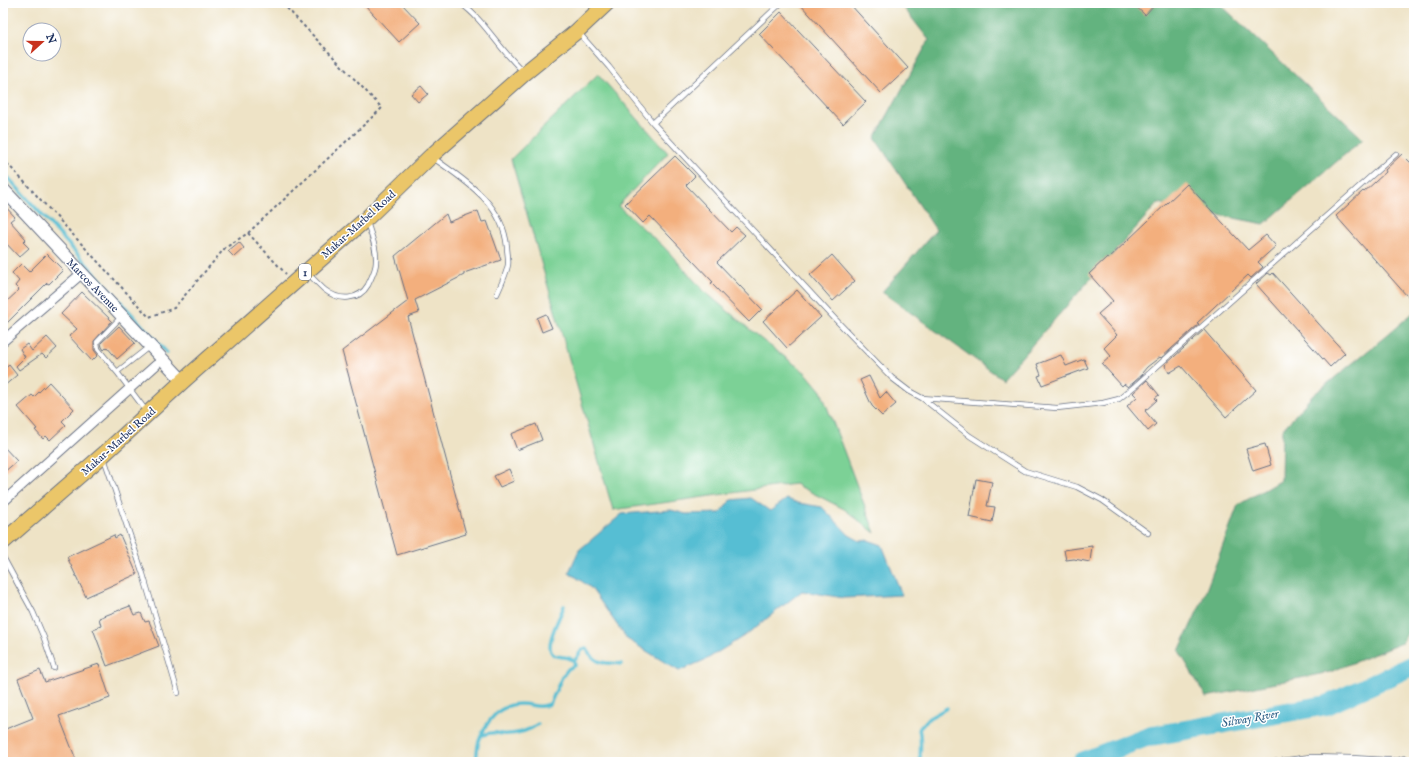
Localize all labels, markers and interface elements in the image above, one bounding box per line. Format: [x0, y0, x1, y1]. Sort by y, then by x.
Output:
north arrow [22, 22, 62, 62]
text: N [42, 31, 59, 46]
street label: Makar-Marbel Road [319, 188, 399, 262]
street label: Marcos Avenue [63, 256, 122, 316]
road number: 1 [299, 264, 311, 280]
street label: Makar-Marbel Road [79, 405, 159, 479]
water label: Silway River [1220, 706, 1281, 731]

